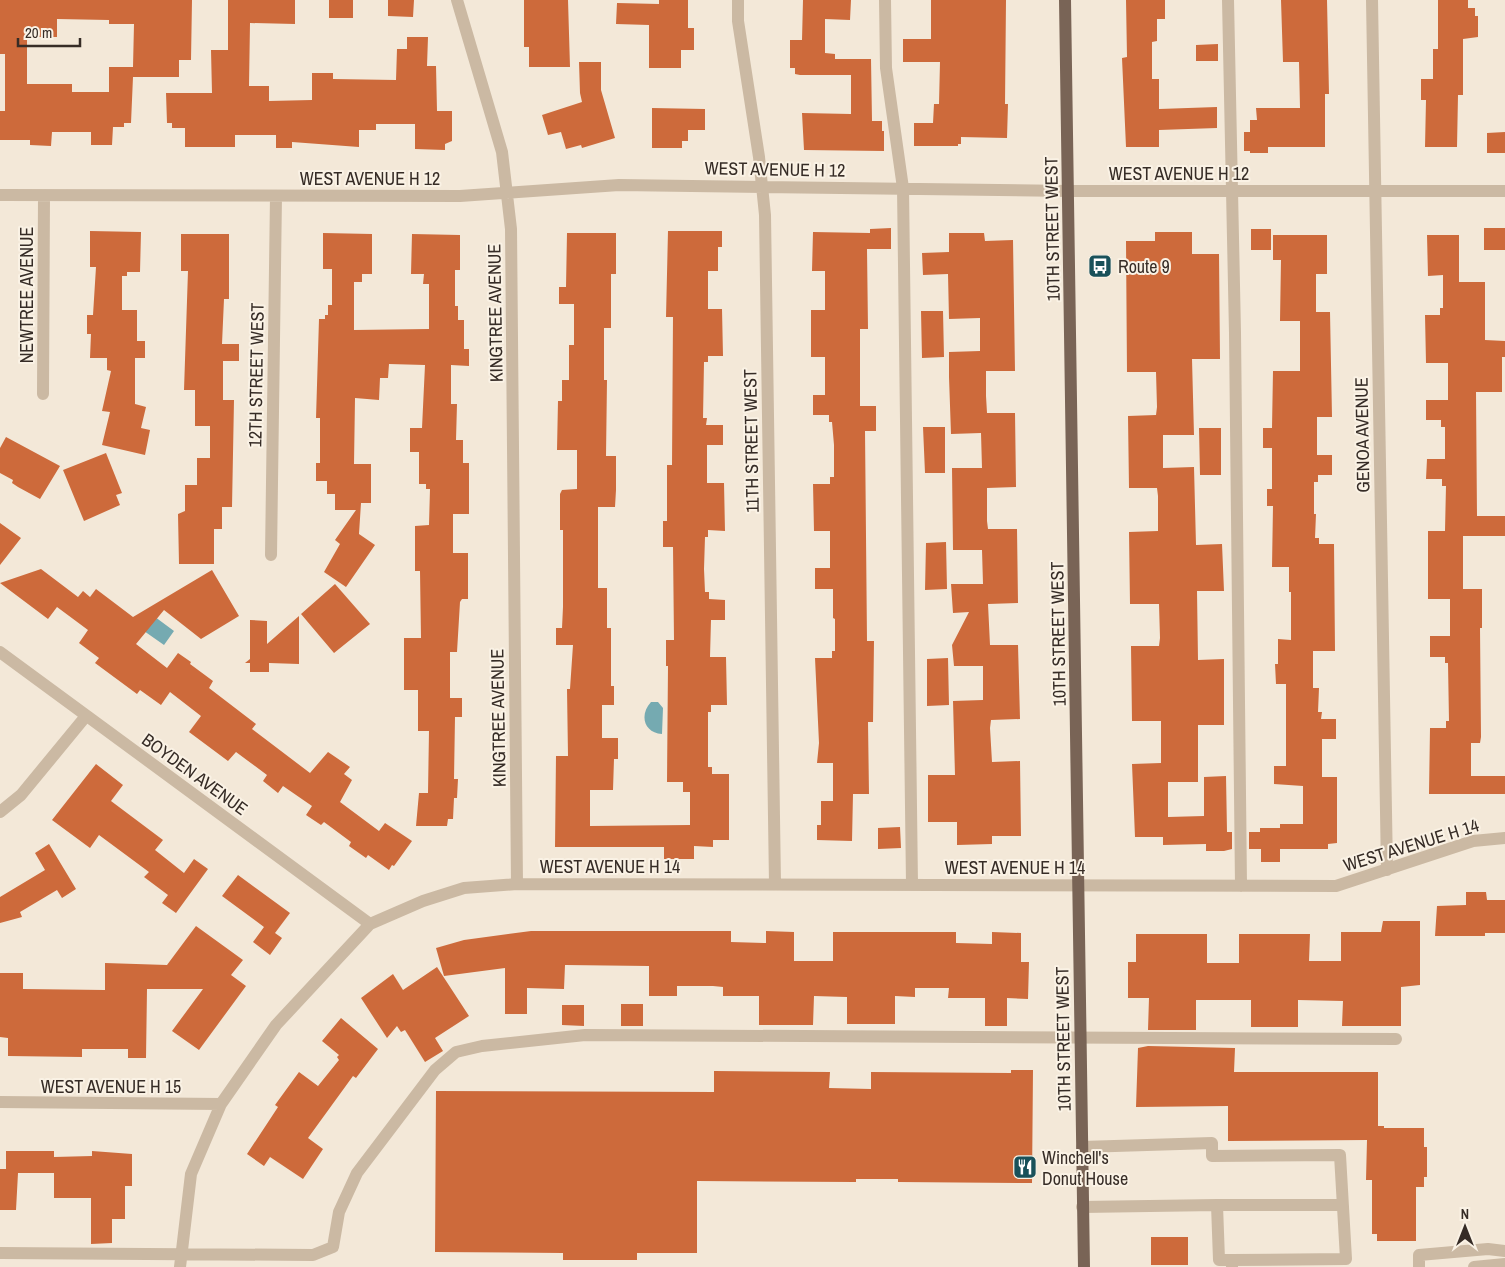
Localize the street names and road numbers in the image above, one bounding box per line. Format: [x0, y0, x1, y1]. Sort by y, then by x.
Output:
street label: WEST AVENUE H 12 [704, 155, 846, 183]
street label: 10TH STREET WEST [1038, 156, 1066, 302]
street label: WEST AVENUE H 12 [1109, 161, 1249, 186]
street label: WEST AVENUE H 12 [300, 166, 440, 191]
street label: NEWTREE AVENUE [14, 227, 39, 363]
street label: KINGTREE AVENUE [481, 244, 509, 382]
street label: 12TH STREET WEST [242, 302, 270, 448]
street label: 11TH STREET WEST [737, 369, 765, 513]
street label: GENOA AVENUE [1348, 377, 1376, 493]
street label: 10TH STREET WEST [1044, 561, 1072, 707]
street label: KINGTREE AVENUE [484, 649, 512, 787]
street label: BOYDEN AVENUE [137, 727, 253, 821]
street label: WEST AVENUE H 14 [1340, 812, 1482, 878]
street label: WEST AVENUE H 14 [540, 854, 680, 879]
street label: WEST AVENUE H 14 [945, 855, 1085, 880]
street label: 10TH STREET WEST [1049, 966, 1077, 1112]
street label: WEST AVENUE H 15 [41, 1074, 181, 1099]

